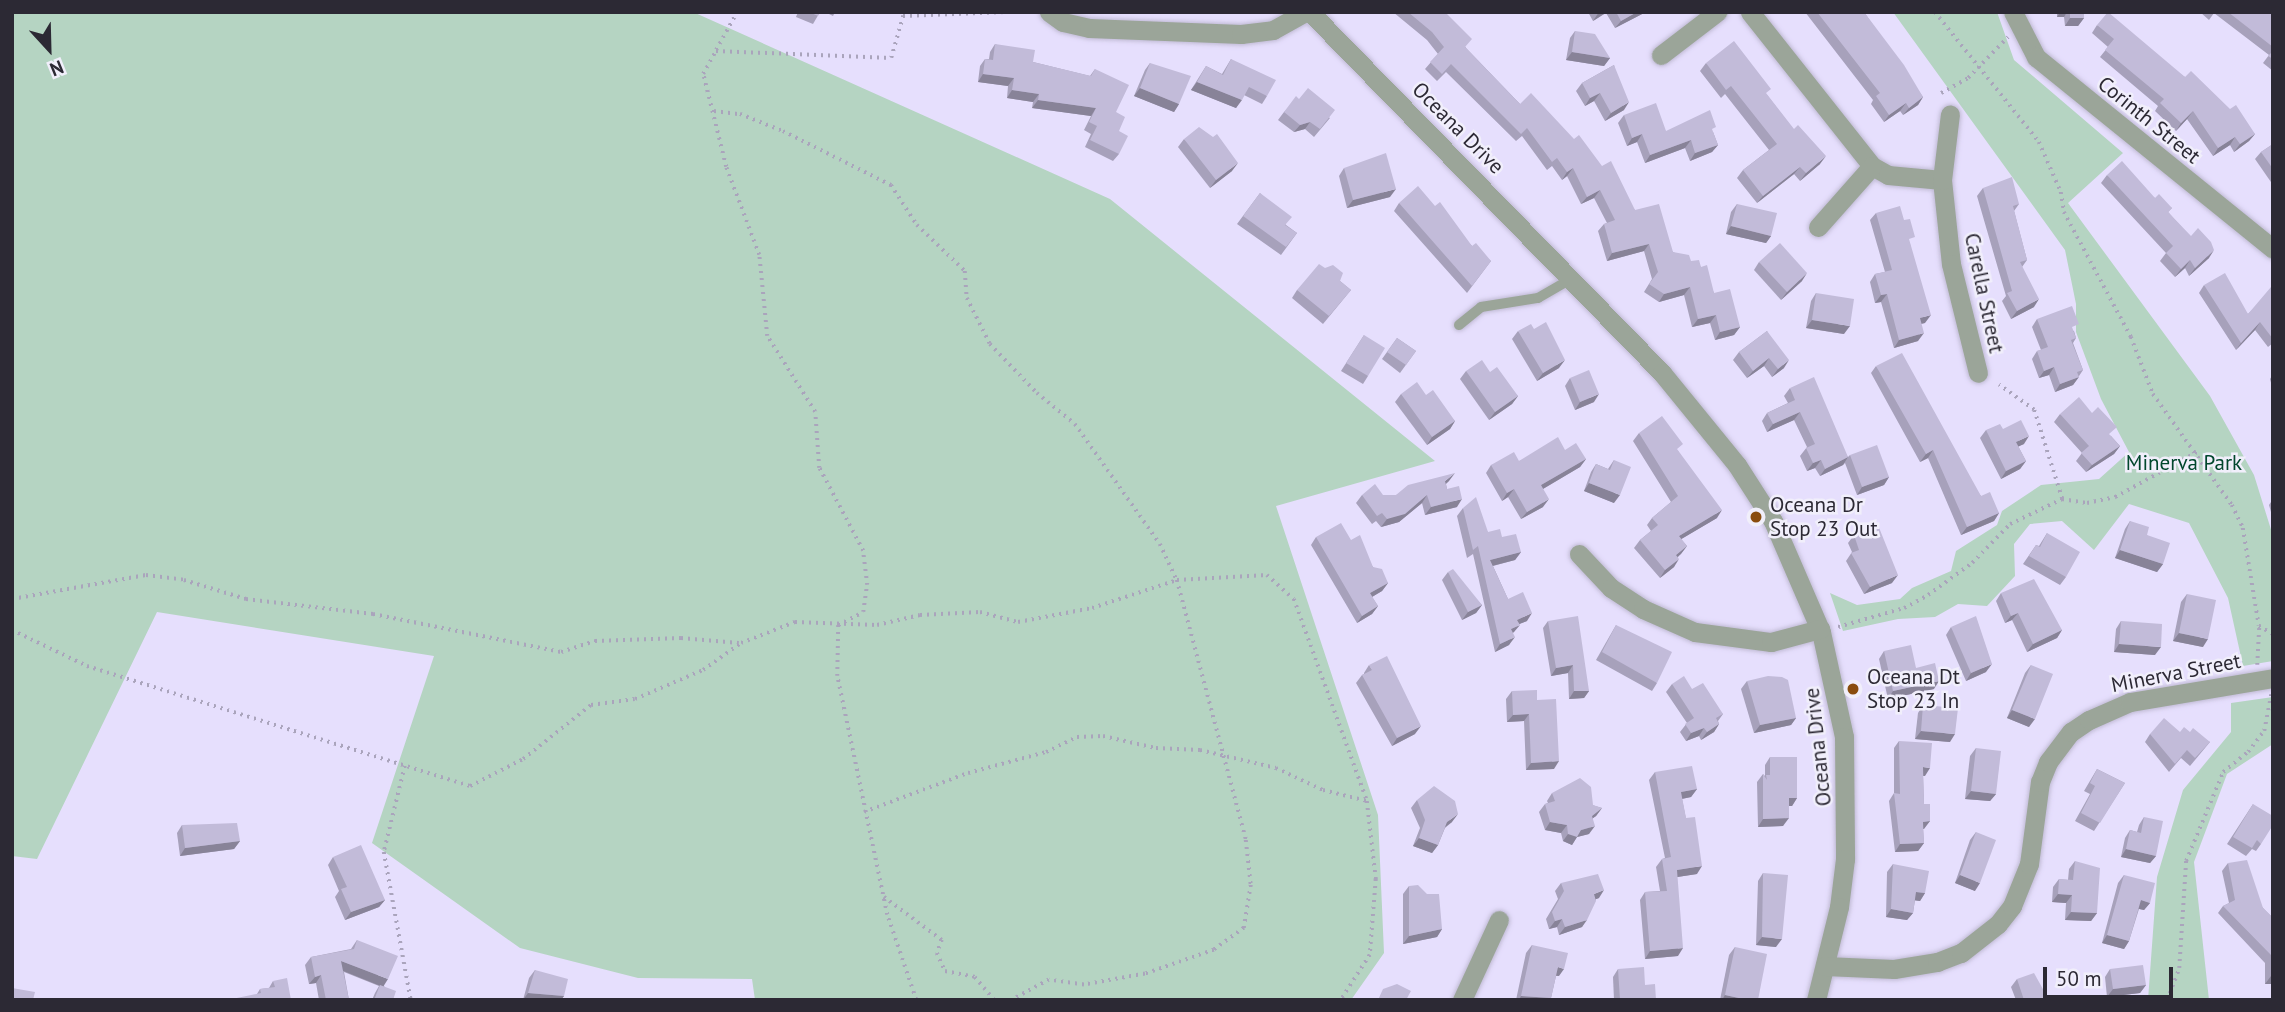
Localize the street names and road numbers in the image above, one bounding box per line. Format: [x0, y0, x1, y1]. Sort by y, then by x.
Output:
street label: Corinth Street [2093, 71, 2205, 169]
street label: Oceana Drive [1407, 77, 1509, 179]
street label: Carella Street [1959, 231, 2009, 355]
street label: Minerva Street [2109, 648, 2243, 698]
street label: Oceana Drive [1799, 687, 1837, 807]

